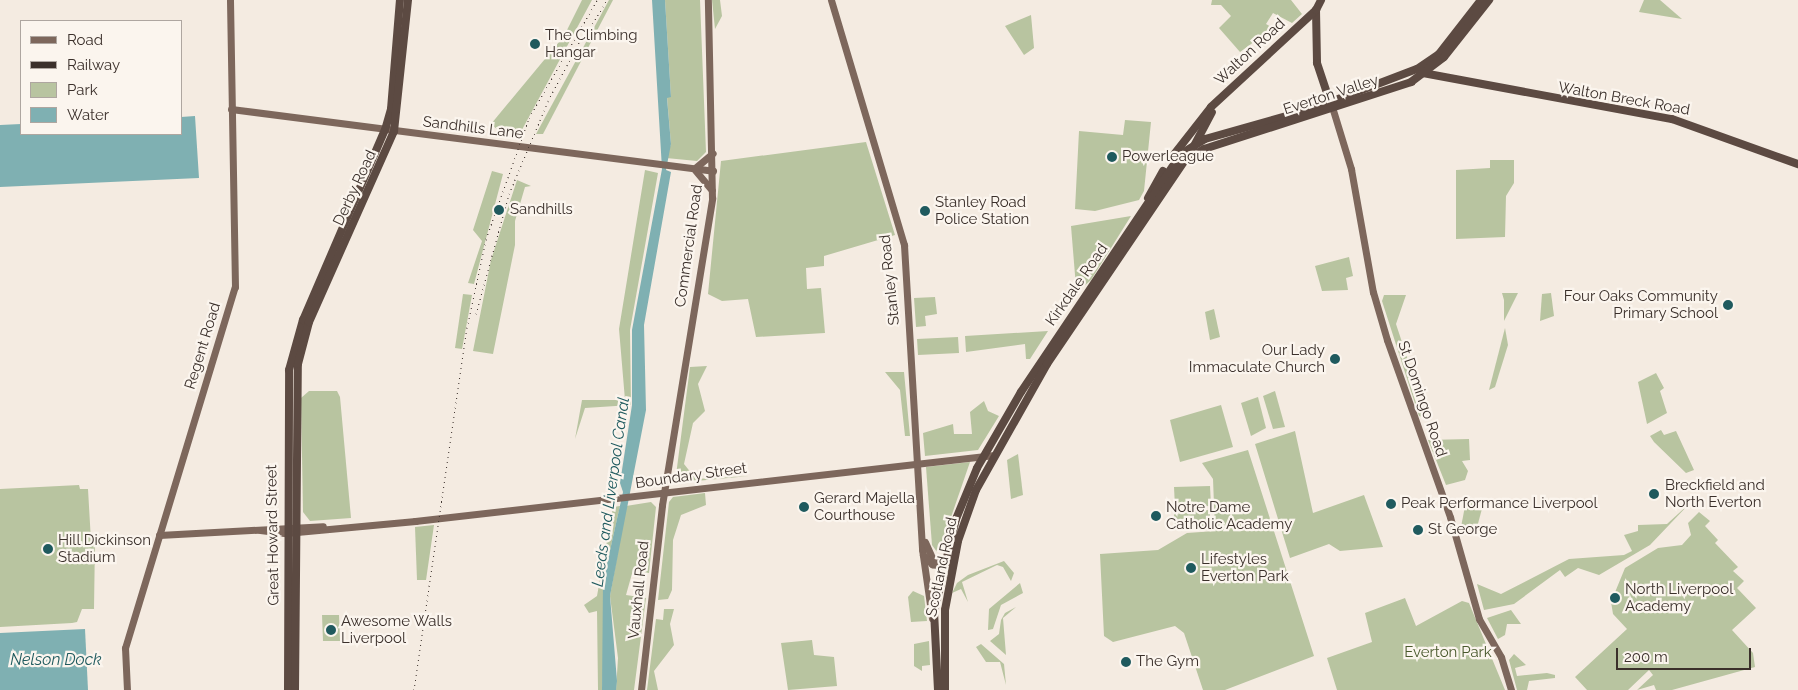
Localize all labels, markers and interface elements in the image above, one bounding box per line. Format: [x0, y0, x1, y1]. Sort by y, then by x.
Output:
street label: Walton Road [1211, 15, 1289, 89]
legend [20, 20, 182, 135]
place label: The Climbing Hangar [545, 26, 637, 61]
text: Road [67, 31, 103, 49]
marker: The Climbing Hangar [529, 38, 541, 50]
text: Railway [67, 56, 120, 74]
street label: Everton Valley [1281, 71, 1381, 119]
street label: Walton Breck Road [1557, 79, 1691, 119]
text: Park [67, 81, 98, 99]
text: Water [67, 106, 109, 124]
street label: Sandhills Lane [422, 113, 524, 143]
street label: Derby Road [330, 147, 380, 229]
place label: Powerleague [1122, 148, 1214, 166]
marker: Powerleague [1106, 151, 1118, 163]
street label: Commercial Road [671, 183, 707, 309]
place label: Stanley Road Police Station [935, 193, 1029, 228]
place label: Sandhills [510, 201, 573, 219]
marker: Sandhills [492, 203, 506, 217]
marker: Stanley Road Police Station [919, 205, 931, 217]
street label: Stanley Road [876, 234, 904, 326]
street label: Kirkdale Road [1042, 241, 1112, 329]
place label: Four Oaks Community Primary School [1563, 287, 1718, 322]
marker: Four Oaks Community Primary School [1722, 299, 1734, 311]
street label: Regent Road [181, 300, 225, 392]
street label: St Domingo Road [1394, 339, 1450, 459]
place label: Our Lady Immaculate Church [1189, 341, 1325, 376]
marker: Our Lady Immaculate Church [1329, 353, 1341, 365]
water label: Leeds and Liverpool Canal [588, 396, 634, 588]
street label: Boundary Street [634, 459, 748, 493]
street label: Great Howard Street [263, 464, 283, 606]
place label: Breckfield and North Everton [1665, 476, 1765, 511]
marker: Breckfield and North Everton [1647, 487, 1661, 501]
place label: Gerard Majella Courthouse [814, 489, 915, 524]
place label: Peak Performance Liverpool [1401, 495, 1598, 513]
place label: Notre Dame Catholic Academy [1166, 498, 1293, 533]
marker: Peak Performance Liverpool [1385, 498, 1397, 510]
marker: Gerard Majella Courthouse [798, 501, 810, 513]
marker: Notre Dame Catholic Academy [1150, 510, 1162, 522]
street label: Scotland Road [923, 516, 961, 618]
place label: St George [1428, 521, 1497, 539]
marker: St George [1412, 524, 1424, 536]
place label: Hill Dickinson Stadium [58, 531, 151, 566]
street label: Vauxhall Road [625, 540, 653, 640]
marker: Hill Dickinson Stadium [42, 543, 54, 555]
place label: Lifestyles Everton Park [1201, 550, 1289, 585]
marker: Lifestyles Everton Park [1185, 562, 1197, 574]
place label: North Liverpool Academy [1625, 580, 1733, 615]
marker: North Liverpool Academy [1609, 592, 1621, 604]
place label: Awesome Walls Liverpool [341, 612, 452, 647]
marker: Awesome Walls Liverpool [325, 624, 337, 636]
scale bar [1618, 638, 1753, 670]
park label: Everton Park [1404, 644, 1492, 662]
text: 200 m [1624, 648, 1668, 666]
water label: Nelson Dock [10, 650, 102, 670]
place label: The Gym [1136, 653, 1199, 671]
marker: The Gym [1120, 656, 1132, 668]

